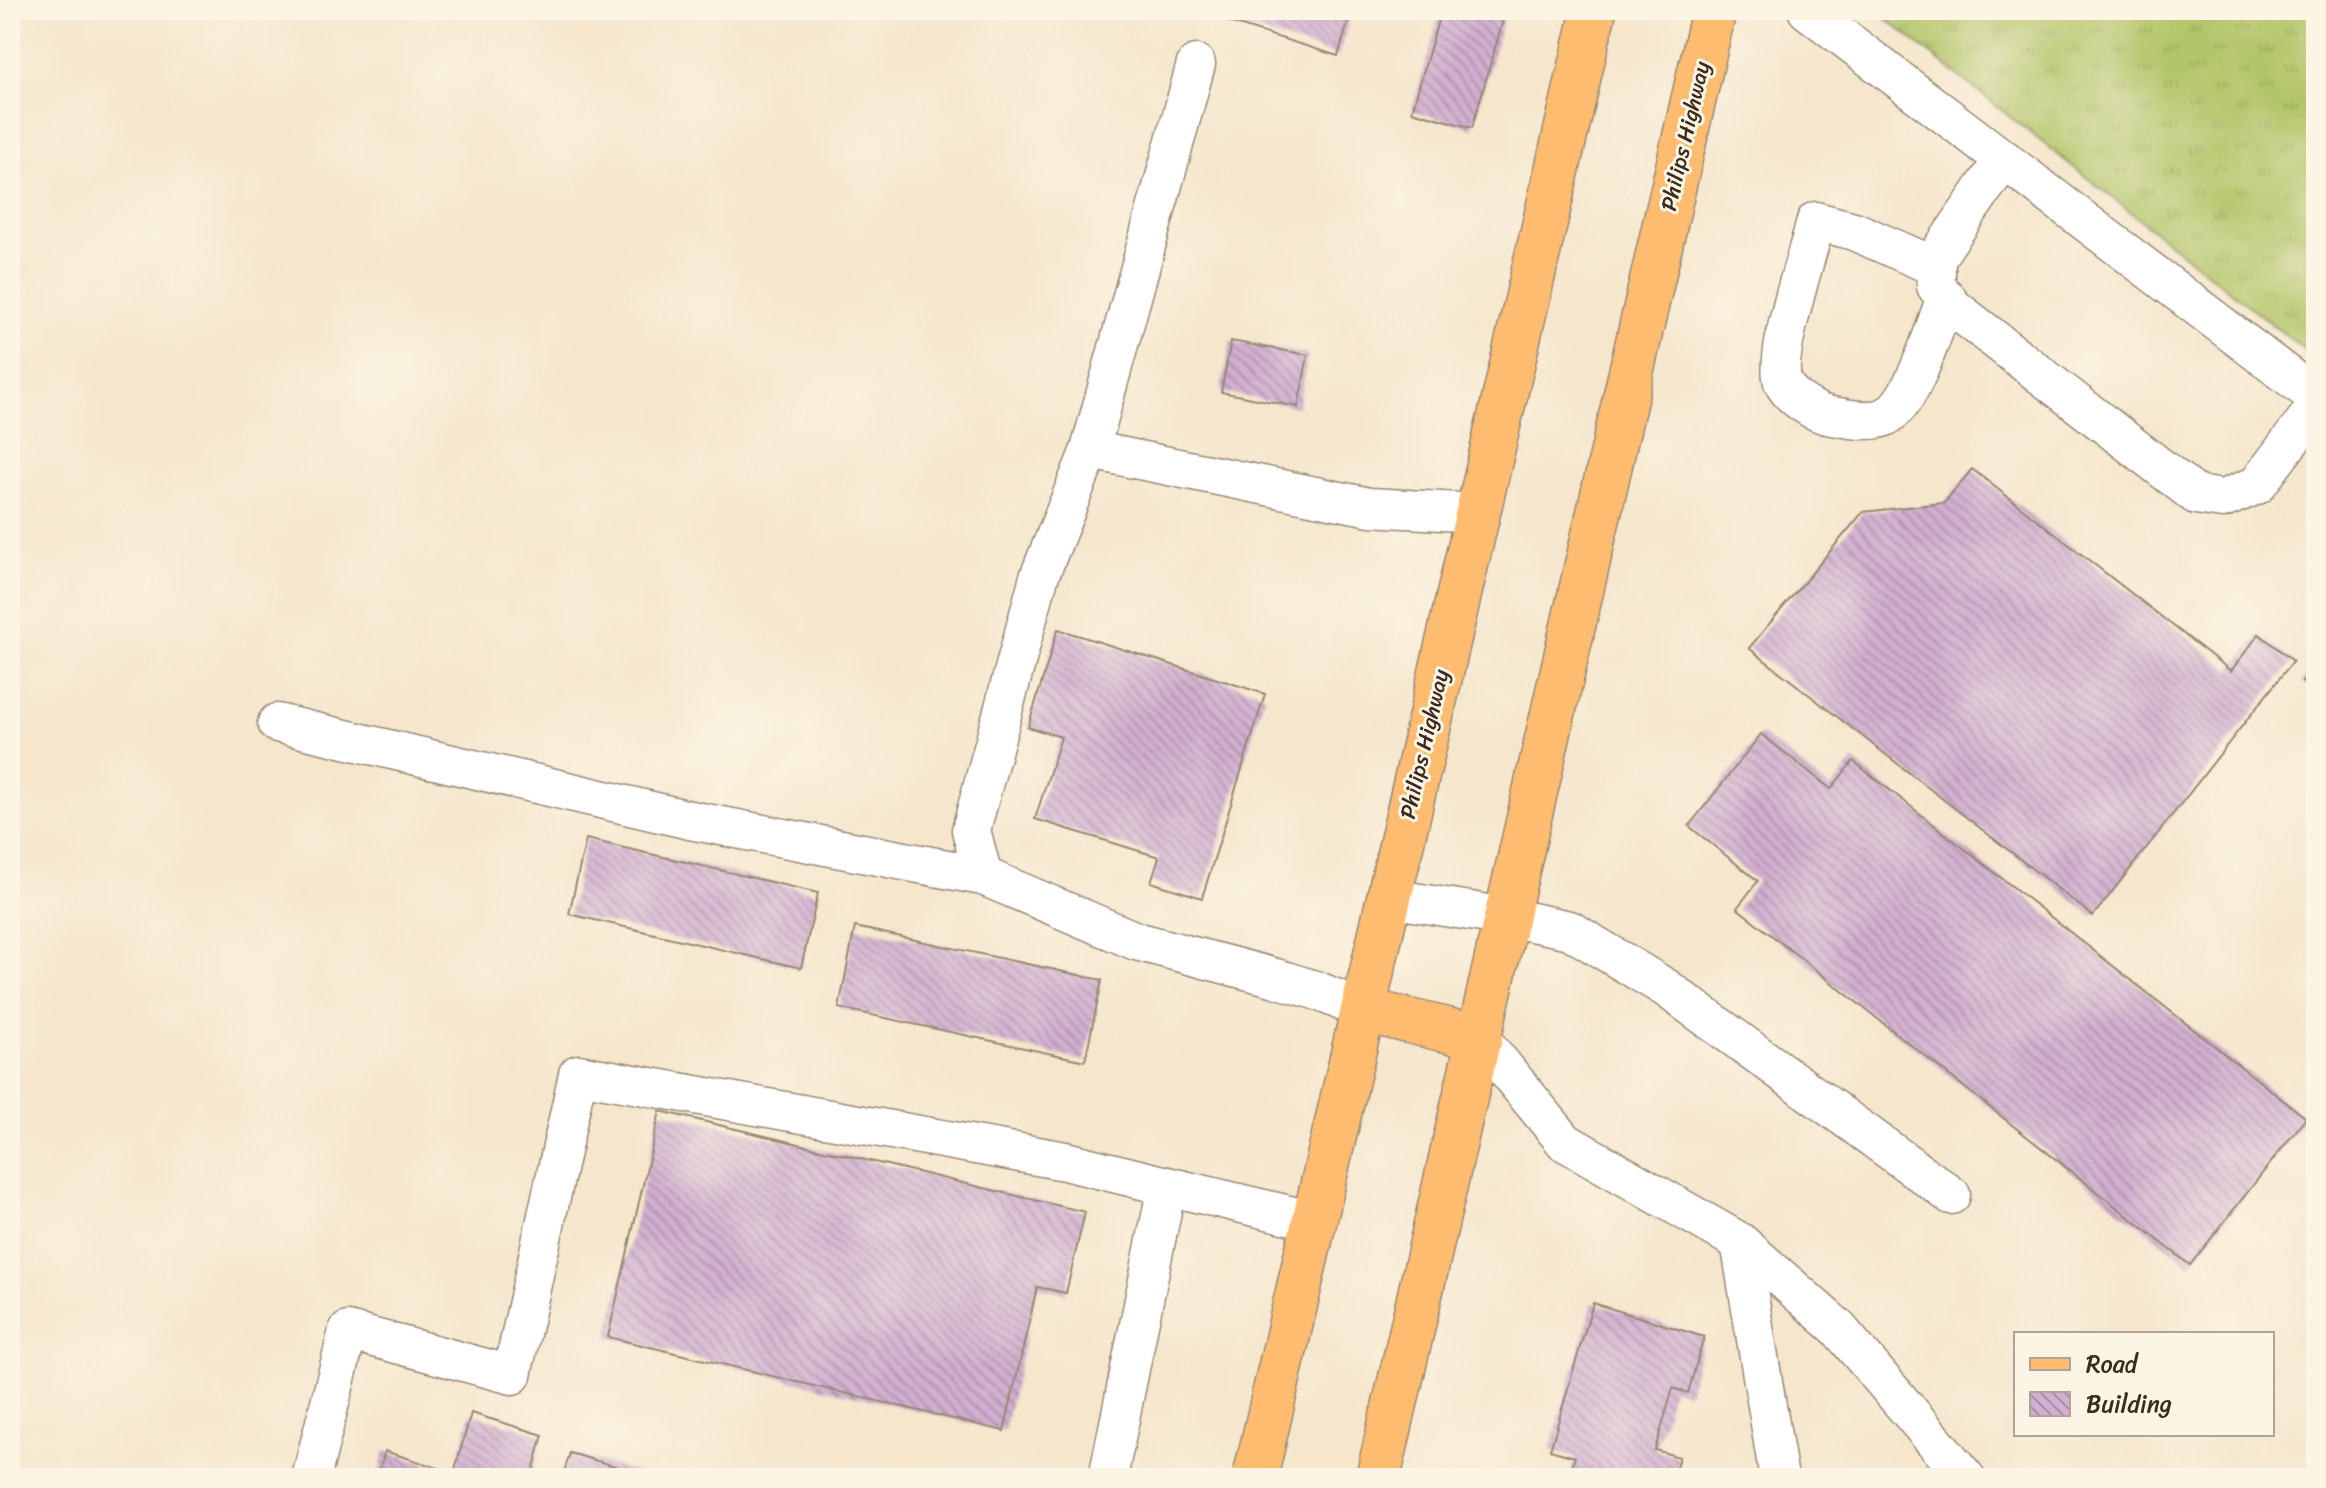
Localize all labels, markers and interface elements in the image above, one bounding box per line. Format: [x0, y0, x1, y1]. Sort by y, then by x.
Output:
street label: Philips Highway [1649, 57, 1721, 215]
street label: Philips Highway [1388, 665, 1460, 823]
legend [2014, 1332, 2274, 1436]
text: Road [2086, 1343, 2140, 1385]
text: Building [2086, 1383, 2172, 1425]

